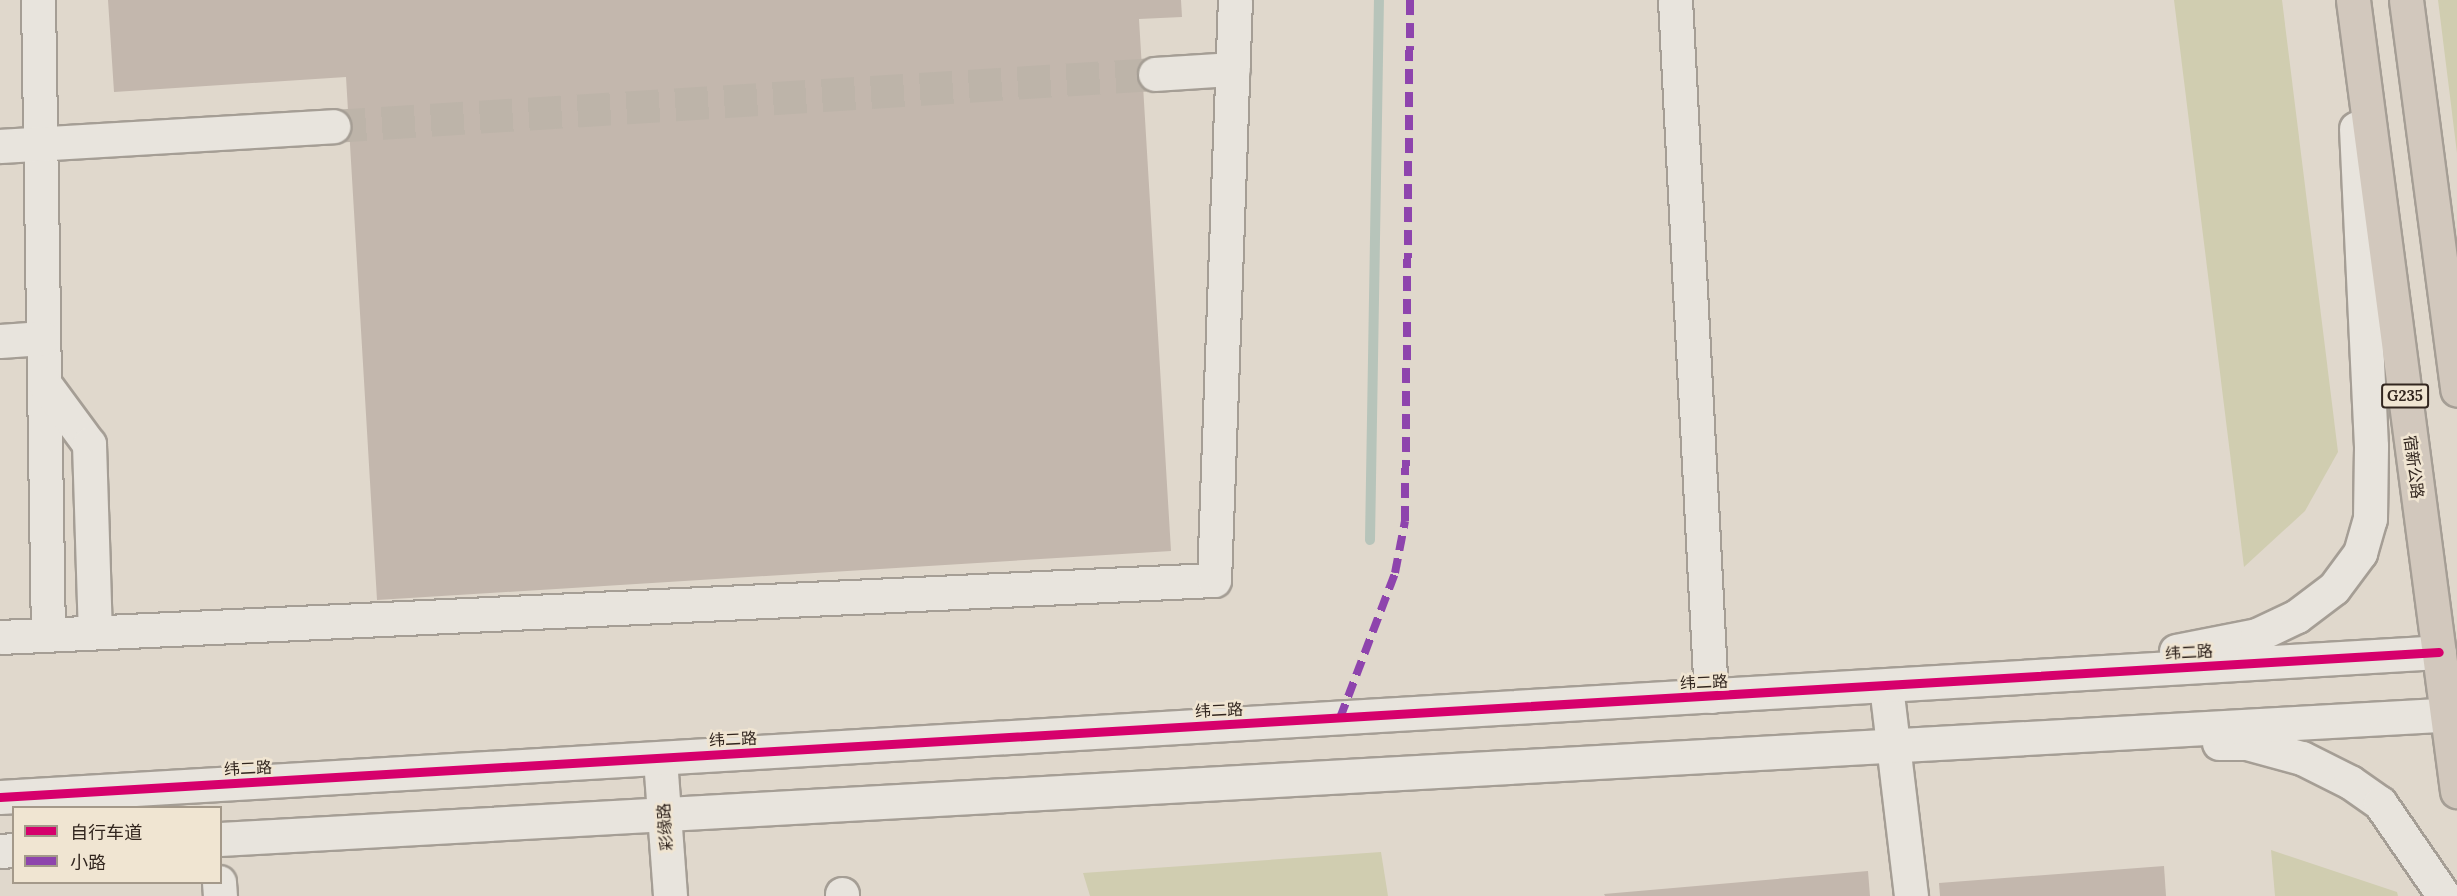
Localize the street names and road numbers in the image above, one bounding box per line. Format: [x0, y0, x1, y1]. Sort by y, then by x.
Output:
road number: G235 [2381, 384, 2429, 408]
street label: 宿新公路 [2401, 434, 2427, 500]
street label: 纬二路 [2165, 641, 2213, 663]
street label: 纬二路 [1680, 671, 1728, 693]
street label: 纬二路 [1195, 699, 1243, 721]
street label: 纬二路 [709, 728, 757, 750]
street label: 纬二路 [224, 757, 272, 779]
street label: 彩缘路 [654, 802, 676, 852]

